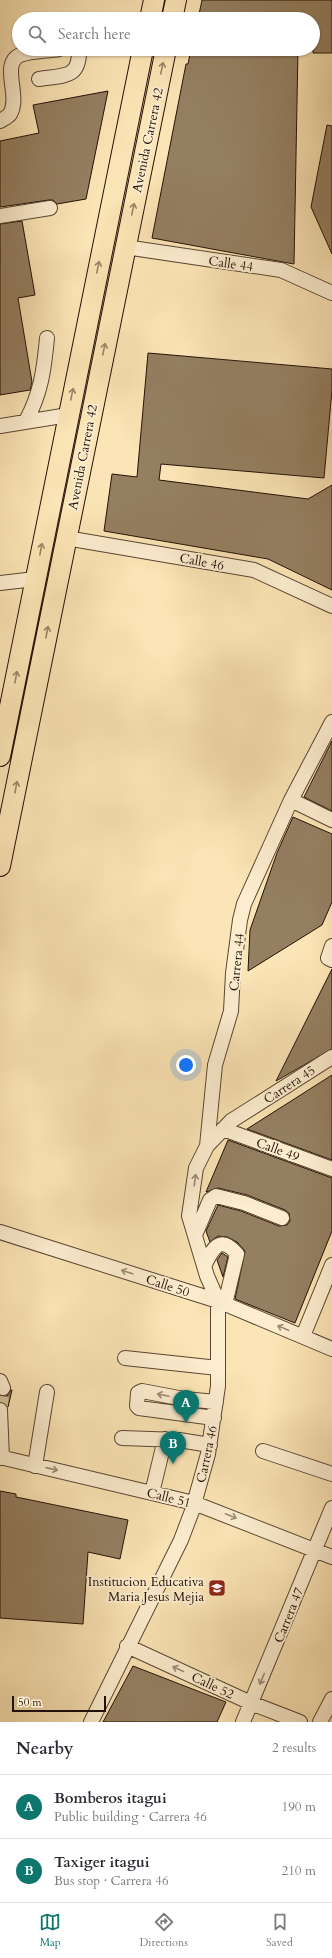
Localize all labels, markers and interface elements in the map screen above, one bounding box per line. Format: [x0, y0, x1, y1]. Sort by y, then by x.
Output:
search box [12, 12, 320, 56]
icon: search [26, 23, 48, 45]
text: Search here [58, 24, 131, 44]
one-way arrow [158, 62, 166, 75]
street label: Avenida Carrera 42 [128, 86, 168, 194]
one-way arrow [129, 203, 137, 216]
street label: Calle 44 [207, 252, 255, 276]
one-way arrow [95, 261, 103, 274]
one-way arrow [101, 342, 109, 355]
one-way arrow [69, 388, 77, 401]
street label: Avenida Carrera 42 [64, 403, 102, 511]
one-way arrow [38, 543, 46, 556]
street label: Calle 46 [178, 549, 226, 575]
one-way arrow [43, 626, 51, 639]
one-way arrow [12, 671, 20, 684]
one-way arrow [12, 780, 20, 793]
street label: Carrera 44 [225, 932, 249, 992]
your location [176, 1055, 196, 1075]
street label: Carrera 45 [260, 1061, 319, 1108]
street label: Calle 49 [253, 1134, 302, 1166]
one-way arrow [191, 1174, 199, 1187]
one-way arrow [121, 1268, 134, 1275]
street label: Calle 50 [144, 1270, 192, 1302]
one-way arrow [278, 1324, 290, 1332]
pin: A [173, 1390, 199, 1423]
one-way arrow [157, 1391, 170, 1399]
street label: Carrera 46 [192, 1424, 222, 1485]
pin: B [160, 1431, 186, 1464]
one-way arrow [45, 1466, 58, 1474]
street label: Calle 51 [145, 1484, 193, 1512]
one-way arrow [224, 1513, 236, 1521]
place label: Institucion Educativa Maria Jesus Mejia [88, 1573, 204, 1606]
school or university icon: Institucion Educativa Maria Jesus Mejia [207, 1578, 227, 1598]
street label: Carrera 47 [270, 1585, 308, 1646]
one-way arrow [172, 1665, 184, 1672]
street label: Calle 52 [188, 1668, 237, 1704]
one-way arrow [257, 1673, 265, 1685]
scale bar [12, 1694, 106, 1713]
text: 50 m [18, 1695, 42, 1710]
text: Nearby [16, 1737, 73, 1760]
text: 2 results [272, 1739, 316, 1757]
text: Bomberos itagui [54, 1788, 167, 1808]
text: A [24, 1798, 34, 1816]
text: 190 m [282, 1798, 316, 1816]
text: Public building · Carrera 46 [54, 1808, 207, 1826]
text: Taxiger itagui [54, 1852, 150, 1872]
text: B [24, 1862, 34, 1880]
text: 210 m [282, 1862, 316, 1880]
text: Bus stop · Carrera 46 [54, 1872, 169, 1890]
tab: Map [39, 1911, 61, 1950]
tab: Directions [139, 1911, 188, 1950]
tab: Saved [266, 1911, 293, 1950]

